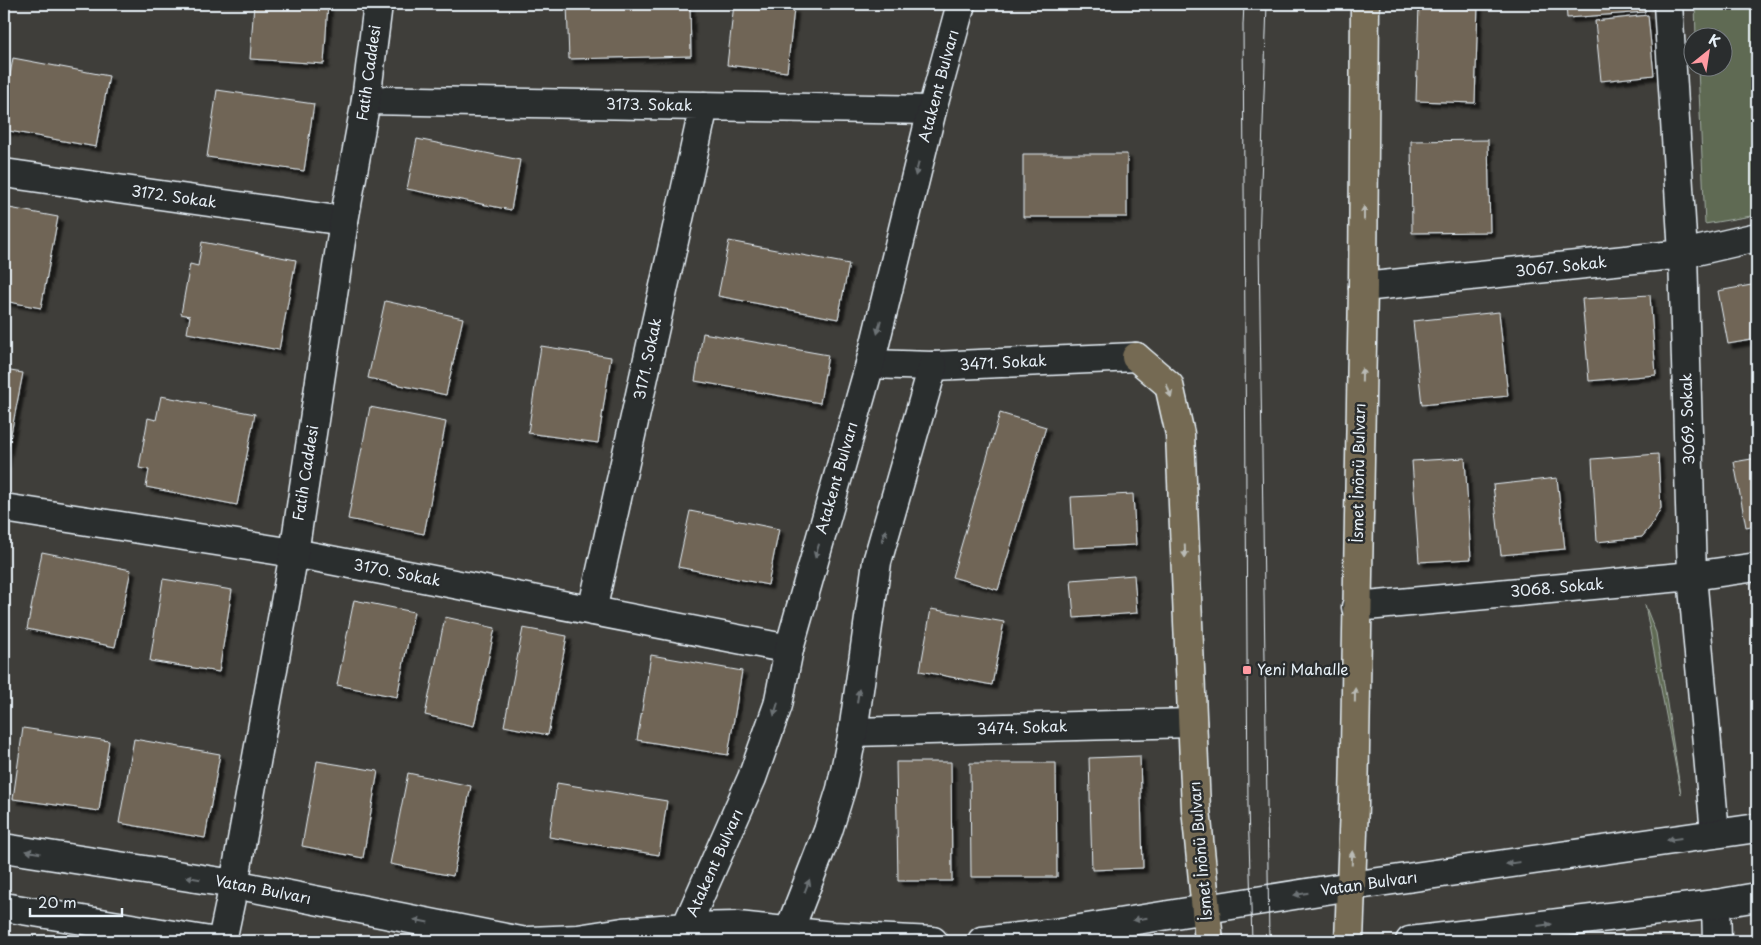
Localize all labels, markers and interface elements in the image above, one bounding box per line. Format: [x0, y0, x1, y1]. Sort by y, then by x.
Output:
street label: Fatih Caddesi [349, 23, 386, 122]
street label: Atakent Bulvarı [911, 27, 964, 144]
north arrow [1684, 28, 1734, 78]
text: K [1705, 29, 1724, 52]
street label: 3173. Sokak [605, 91, 693, 116]
one-way arrow [913, 162, 921, 177]
street label: 3172. Sokak [130, 178, 219, 213]
one-way arrow [1360, 204, 1368, 220]
street label: 3067. Sokak [1514, 249, 1608, 282]
street label: 3171. Sokak [627, 315, 667, 402]
one-way arrow [875, 320, 883, 335]
street label: 3471. Sokak [959, 348, 1048, 375]
one-way arrow [1358, 367, 1366, 383]
street label: 3069. Sokak [1673, 372, 1700, 465]
one-way arrow [1165, 384, 1173, 399]
street label: İsmet İnönü Bulvarı [1345, 403, 1370, 543]
street label: Atakent Bulvarı [809, 419, 863, 536]
street label: Fatih Caddesi [286, 423, 323, 522]
one-way arrow [881, 528, 889, 543]
one-way arrow [812, 544, 820, 559]
one-way arrow [1182, 544, 1190, 560]
street label: 3170. Sokak [352, 552, 443, 591]
street label: 3068. Sokak [1509, 571, 1605, 602]
place label: Yeni Mahalle [1257, 657, 1349, 680]
marker: Yeni Mahalle [1241, 664, 1253, 676]
one-way arrow [854, 687, 862, 703]
one-way arrow [1351, 687, 1359, 703]
one-way arrow [772, 701, 779, 716]
street label: 3474. Sokak [976, 713, 1068, 740]
street label: İsmet İnönü Bulvarı [1182, 781, 1217, 922]
street label: Atakent Bulvarı [680, 805, 748, 920]
one-way arrow [1666, 836, 1682, 844]
one-way arrow [24, 848, 40, 856]
one-way arrow [1348, 849, 1356, 865]
one-way arrow [1505, 859, 1521, 867]
street label: Vatan Bulvarı [1319, 864, 1419, 901]
street label: Vatan Bulvarı [213, 868, 313, 909]
one-way arrow [185, 873, 201, 881]
one-way arrow [803, 878, 811, 893]
scale bar [30, 885, 122, 917]
text: 20 m [38, 890, 77, 913]
one-way arrow [1292, 890, 1308, 898]
one-way arrow [1132, 916, 1148, 924]
one-way arrow [413, 917, 429, 925]
one-way arrow [1538, 921, 1554, 929]

